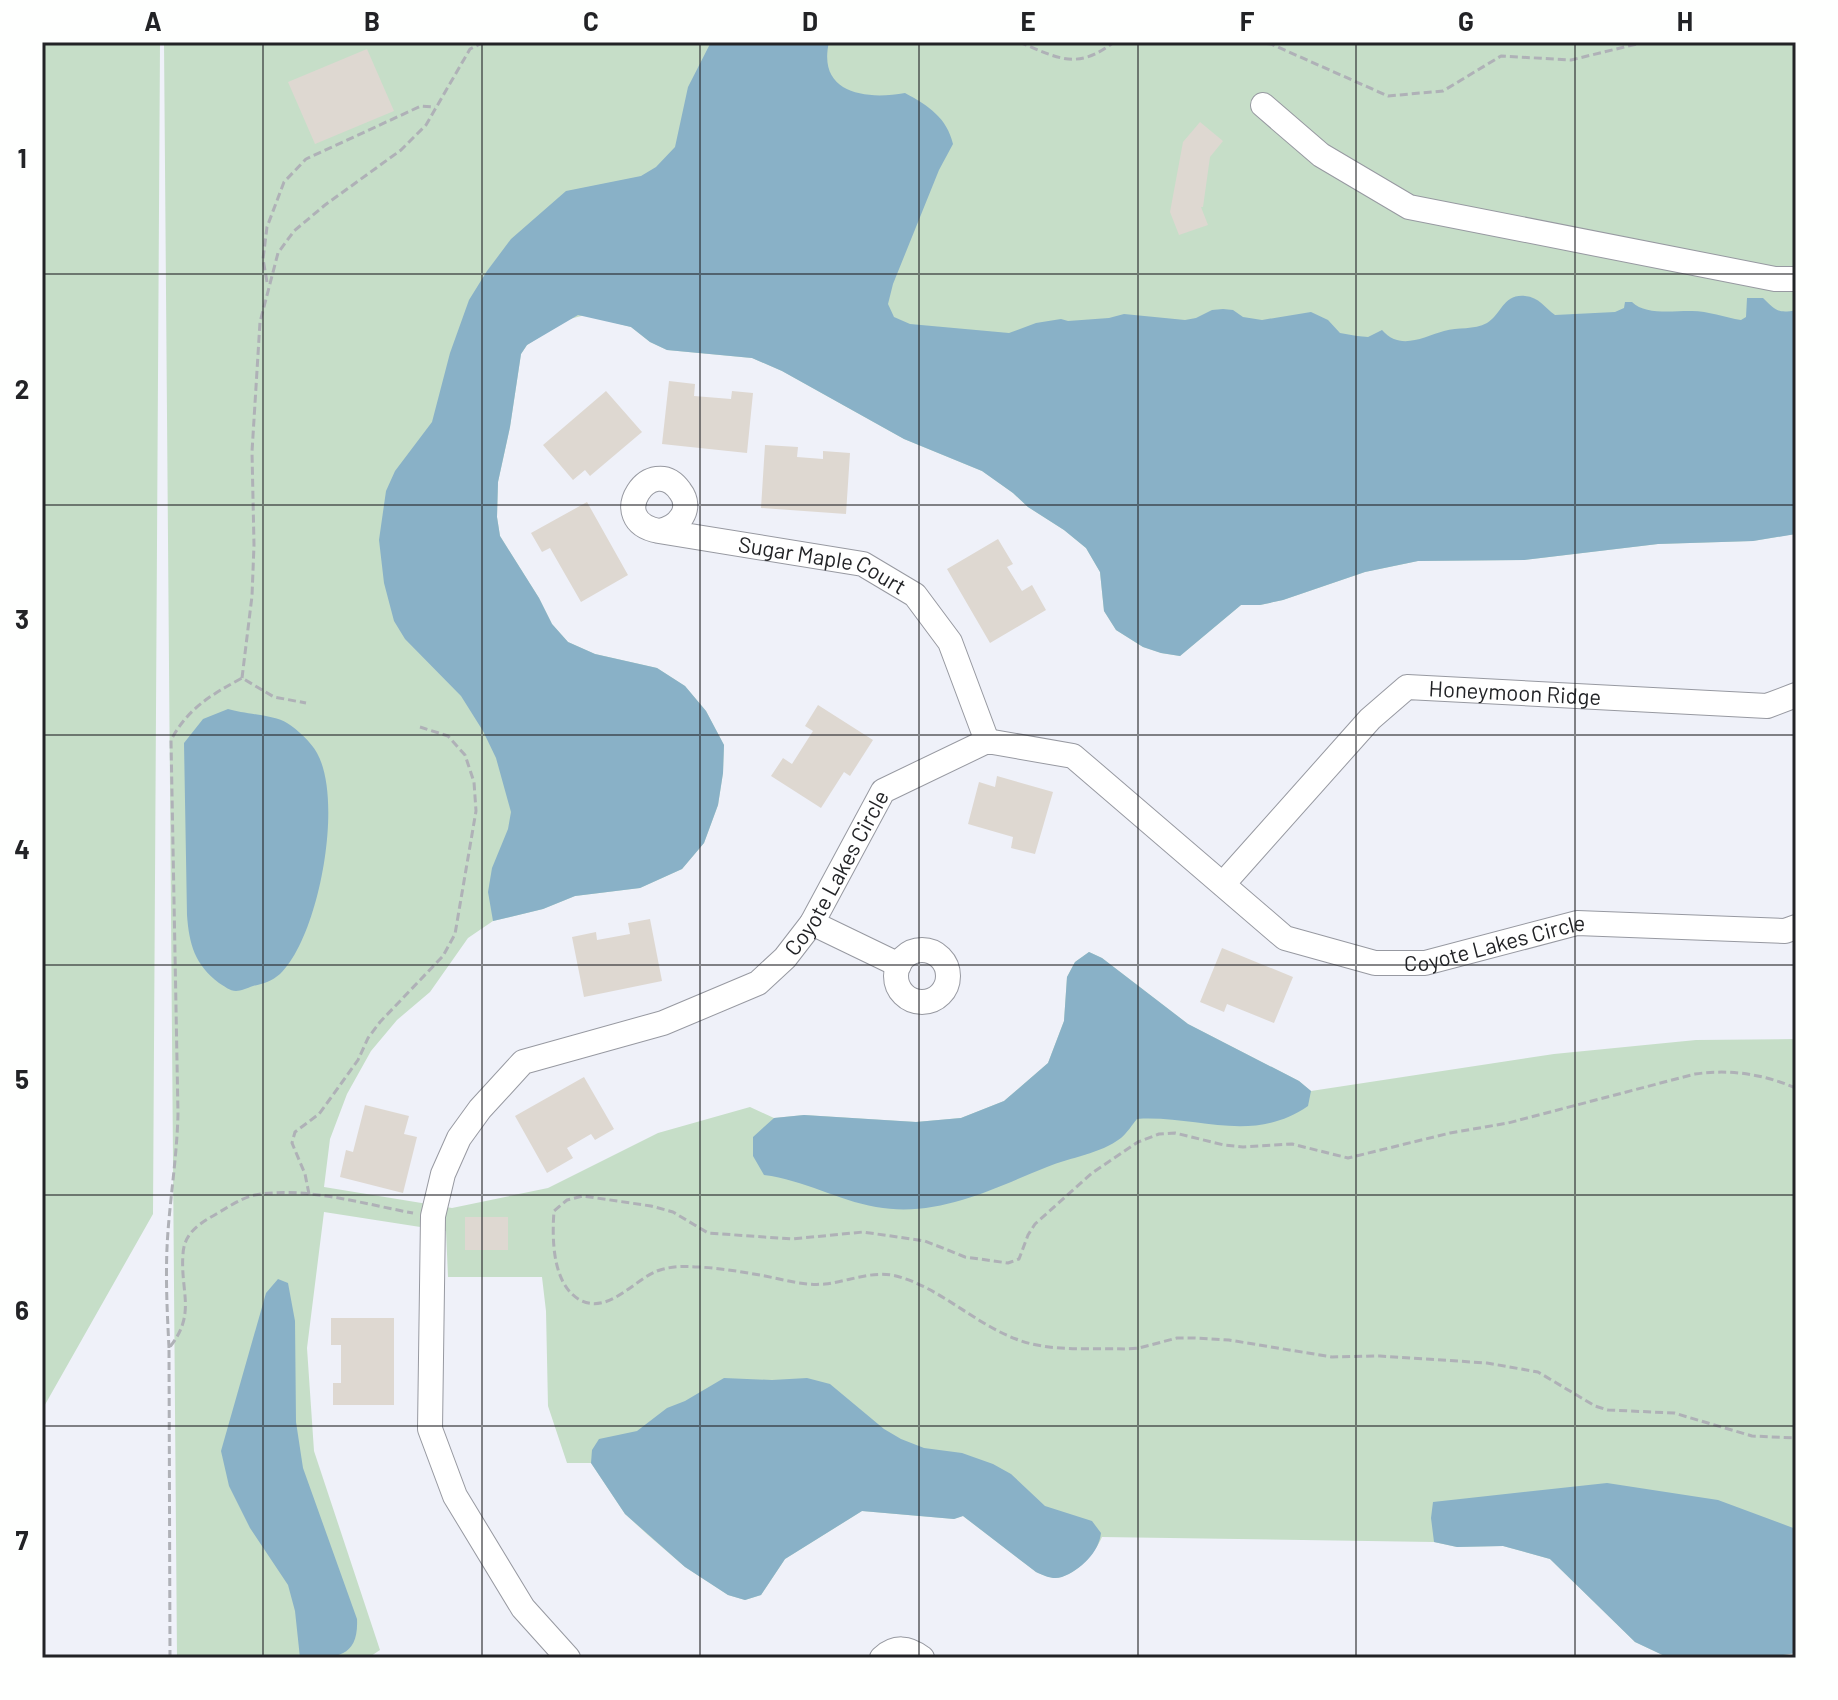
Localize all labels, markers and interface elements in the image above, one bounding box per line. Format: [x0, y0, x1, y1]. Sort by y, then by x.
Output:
text: A [144, 5, 162, 36]
text: B [364, 5, 380, 36]
text: C [583, 5, 599, 36]
text: D [802, 5, 818, 36]
text: E [1020, 5, 1036, 36]
text: F [1240, 5, 1255, 36]
text: G [1458, 5, 1474, 36]
text: H [1677, 5, 1693, 36]
text: 1 [17, 142, 27, 173]
text: 2 [15, 373, 29, 404]
street label: Sugar Maple Court [737, 530, 911, 599]
text: 3 [15, 603, 29, 634]
street label: Honeymoon Ridge [1428, 674, 1602, 709]
street label: Coyote Lakes Circle [778, 785, 893, 960]
text: 4 [14, 833, 30, 864]
street label: Coyote Lakes Circle [1404, 909, 1586, 975]
text: 5 [15, 1063, 29, 1094]
text: 6 [15, 1294, 29, 1325]
text: 7 [16, 1524, 29, 1555]

